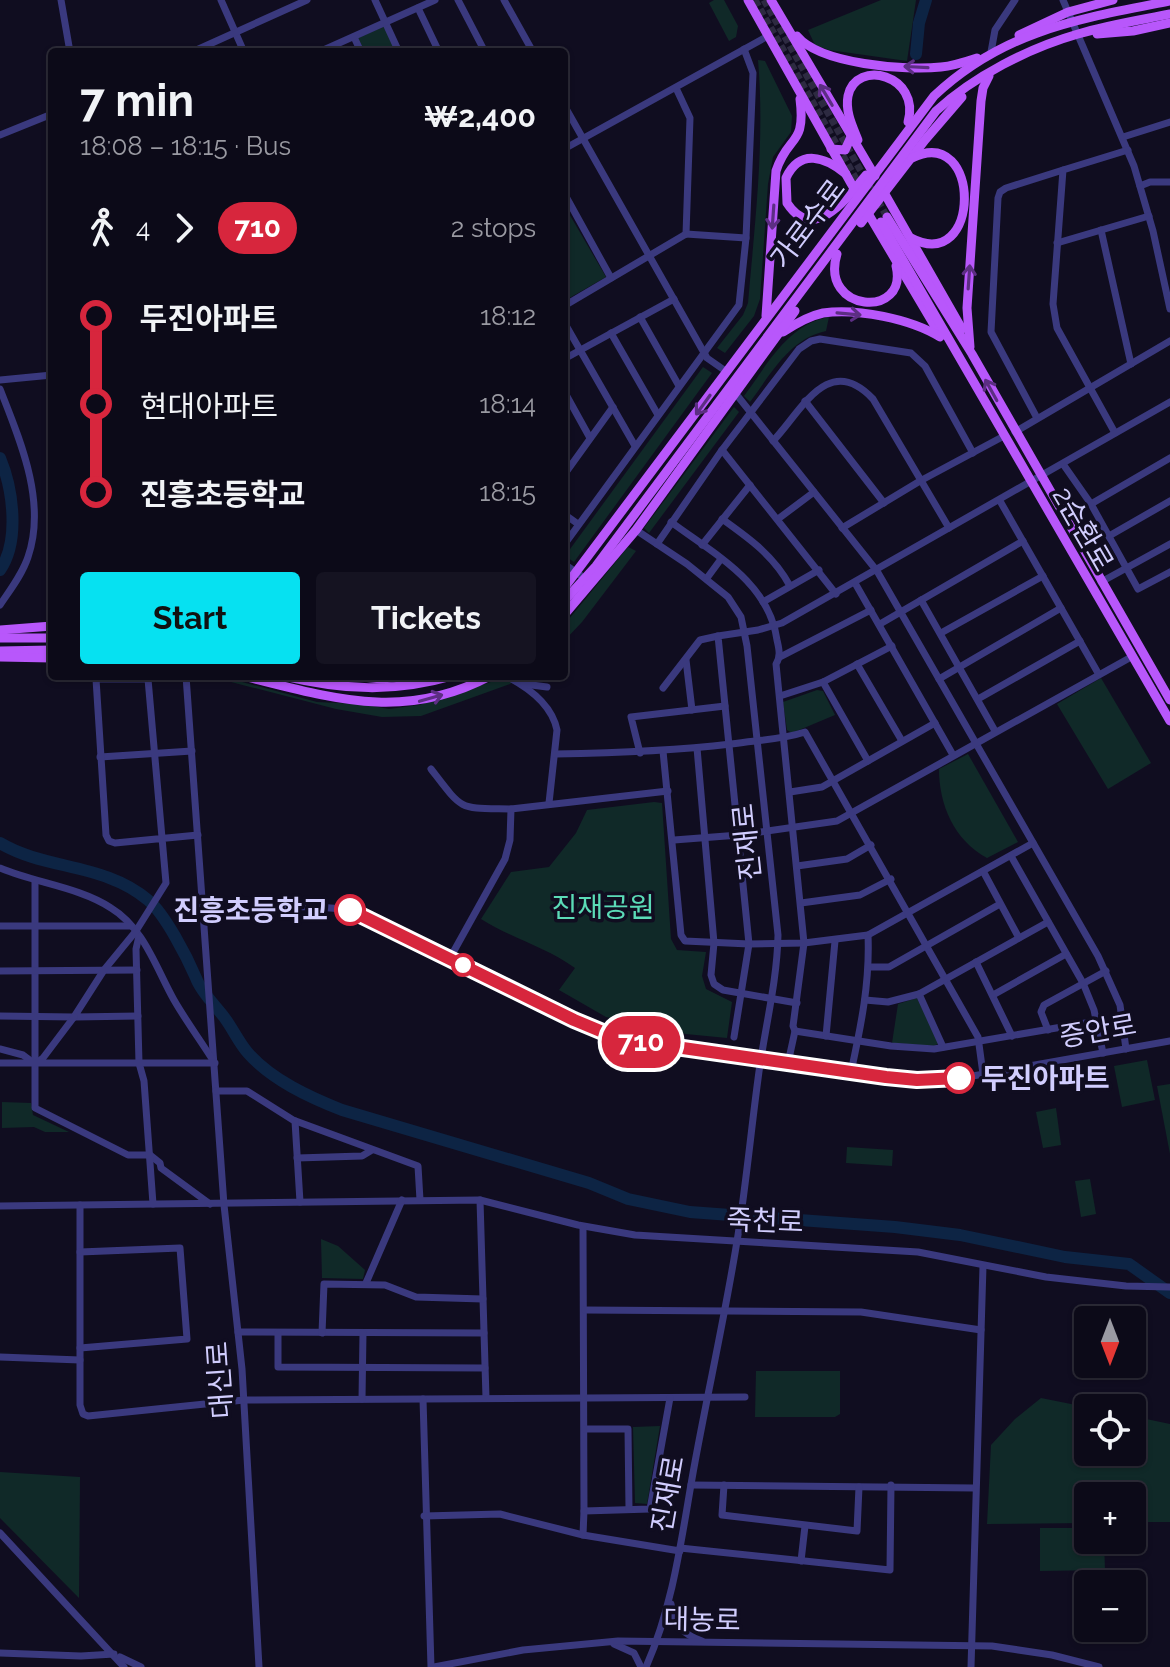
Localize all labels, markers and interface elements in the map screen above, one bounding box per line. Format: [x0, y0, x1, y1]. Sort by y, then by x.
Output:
one-way arrow [903, 59, 930, 74]
text: 7 min [80, 75, 194, 126]
one-way arrow [818, 84, 834, 107]
text: ₩2,400 [424, 99, 536, 134]
text: 18:08 – 18:15 · Bus [80, 131, 291, 161]
street label: 가로수로 [764, 173, 852, 275]
one-way arrow [765, 203, 780, 230]
icon: walk [80, 206, 124, 250]
icon: forward [162, 206, 206, 250]
text: 710 [234, 211, 281, 244]
text: 4 [136, 213, 150, 243]
text: 2 stops [451, 213, 536, 243]
one-way arrow [962, 264, 977, 291]
text: 두진아파트 [140, 301, 278, 336]
text: 18:12 [480, 301, 536, 331]
one-way arrow [835, 307, 862, 322]
one-way arrow [983, 379, 999, 402]
text: 현대아파트 [140, 389, 278, 424]
text: 18:14 [479, 389, 536, 419]
one-way arrow [694, 394, 711, 415]
text: 진흥초등학교 [140, 477, 306, 512]
text: 18:15 [479, 477, 536, 507]
street label: 2순환로 [1046, 481, 1120, 577]
button: Start [80, 572, 300, 664]
button: Tickets [316, 572, 536, 664]
one-way arrow [418, 690, 444, 705]
street label: 진재로 [727, 802, 767, 882]
park label: 진재공원 [551, 891, 655, 924]
place label: 진흥초등학교 [173, 894, 328, 927]
marker: 진흥초등학교 [335, 895, 365, 925]
unlabelled marker [452, 954, 474, 976]
street label: 증안로 [1057, 1008, 1139, 1054]
line badge: 710 [595, 1016, 687, 1068]
text: 710 [618, 1025, 664, 1058]
place label: 두진아파트 [981, 1062, 1110, 1095]
marker: 두진아파트 [944, 1063, 974, 1093]
street label: 죽천로 [726, 1203, 804, 1239]
north arrow [1074, 1306, 1146, 1378]
map controls [1074, 1306, 1146, 1642]
street label: 대신로 [201, 1340, 239, 1420]
button: locate [1074, 1394, 1146, 1466]
street label: 진재로 [645, 1453, 691, 1535]
button: + [1074, 1482, 1146, 1554]
button: − [1074, 1570, 1146, 1642]
street label: 대농로 [663, 1603, 741, 1637]

